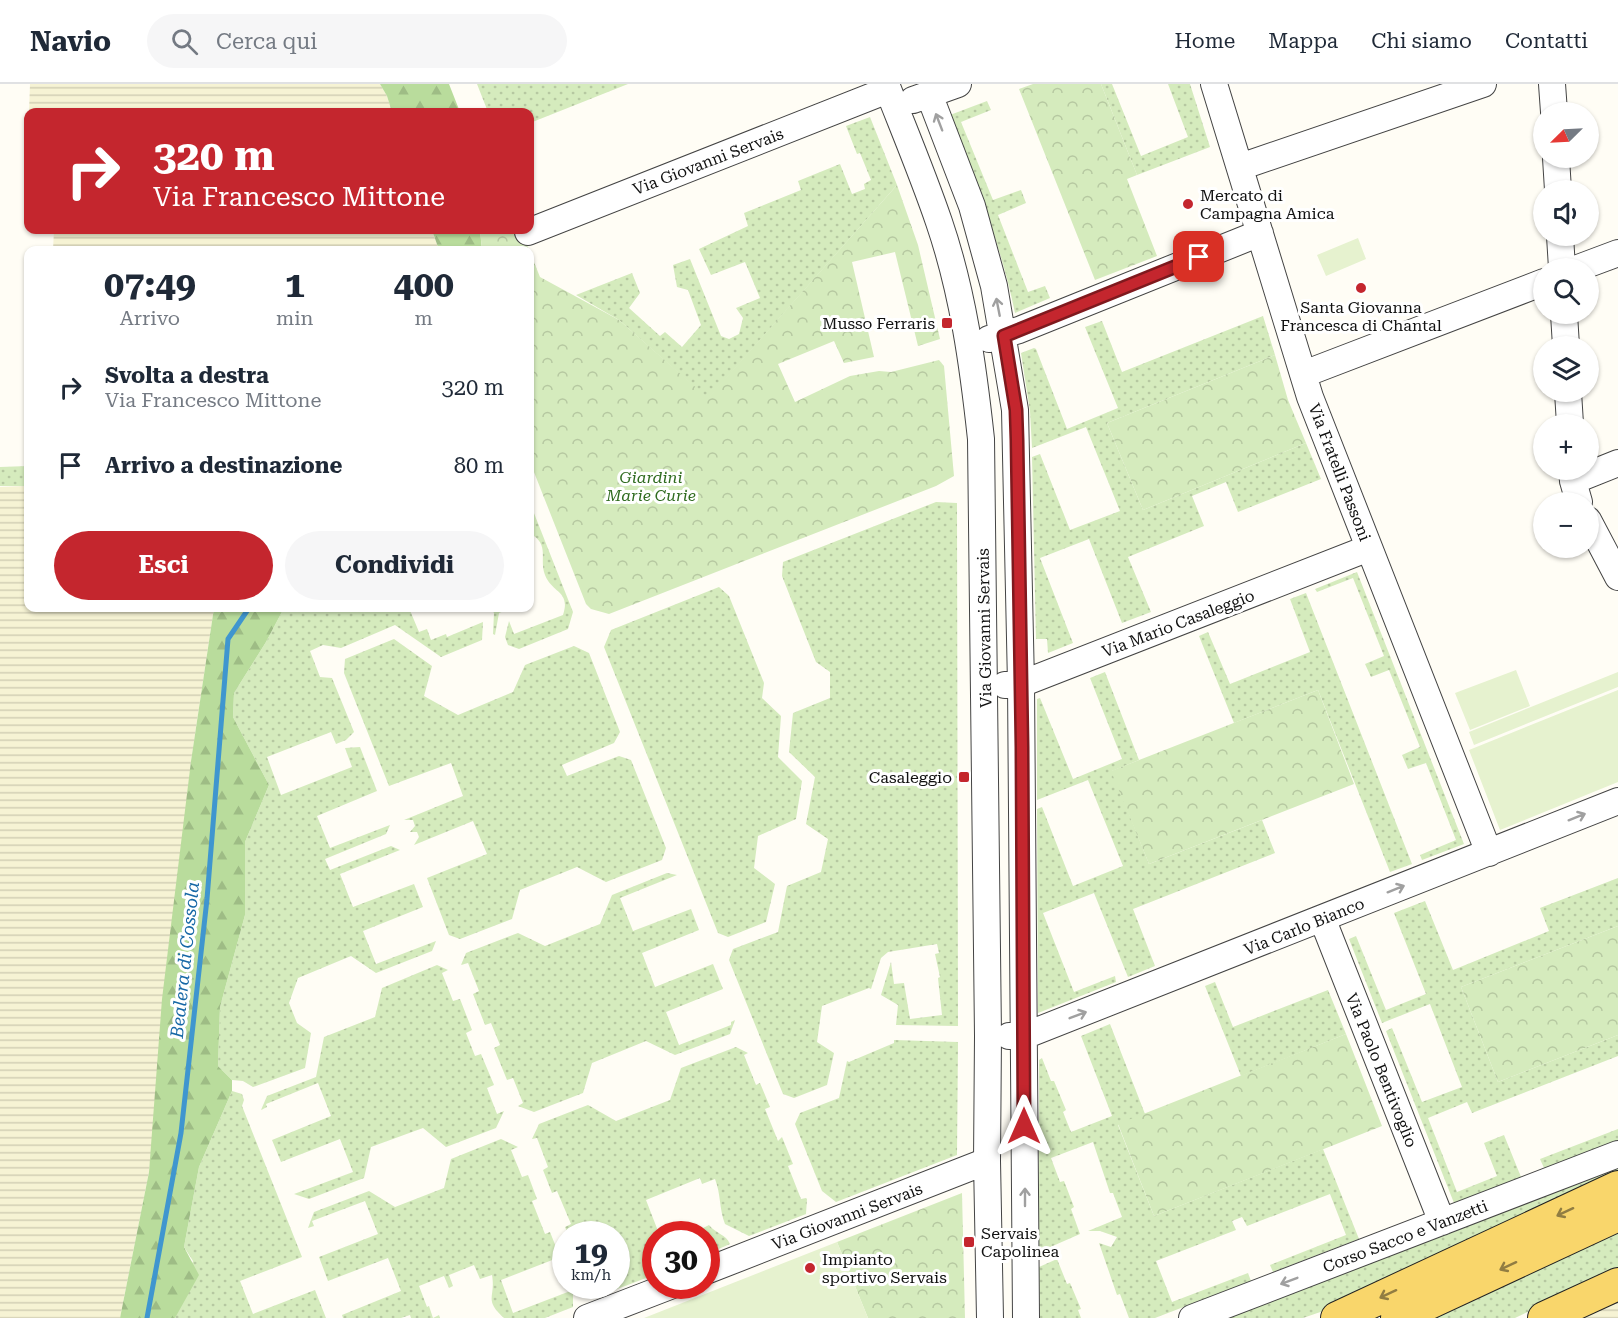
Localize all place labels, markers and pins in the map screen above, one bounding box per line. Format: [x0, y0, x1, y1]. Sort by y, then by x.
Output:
place label: Mercato di Campagna Amica [1200, 186, 1335, 223]
marker: Mercato di Campagna Amica [1181, 197, 1195, 211]
pin [1173, 231, 1224, 282]
marker: Santa Giovanna Francesca di Chantal [1354, 281, 1368, 295]
place label: Santa Giovanna Francesca di Chantal [1280, 298, 1442, 335]
place label: Musso Ferraris [822, 314, 935, 333]
marker: Musso Ferraris [940, 316, 954, 330]
place label: Casaleggio [869, 768, 952, 787]
marker: Casaleggio [957, 770, 971, 784]
place label: Servais Capolinea [981, 1224, 1060, 1261]
marker: Servais Capolinea [962, 1235, 976, 1249]
place label: Impianto sportivo Servais [822, 1250, 947, 1287]
marker: Impianto sportivo Servais [803, 1261, 817, 1275]

